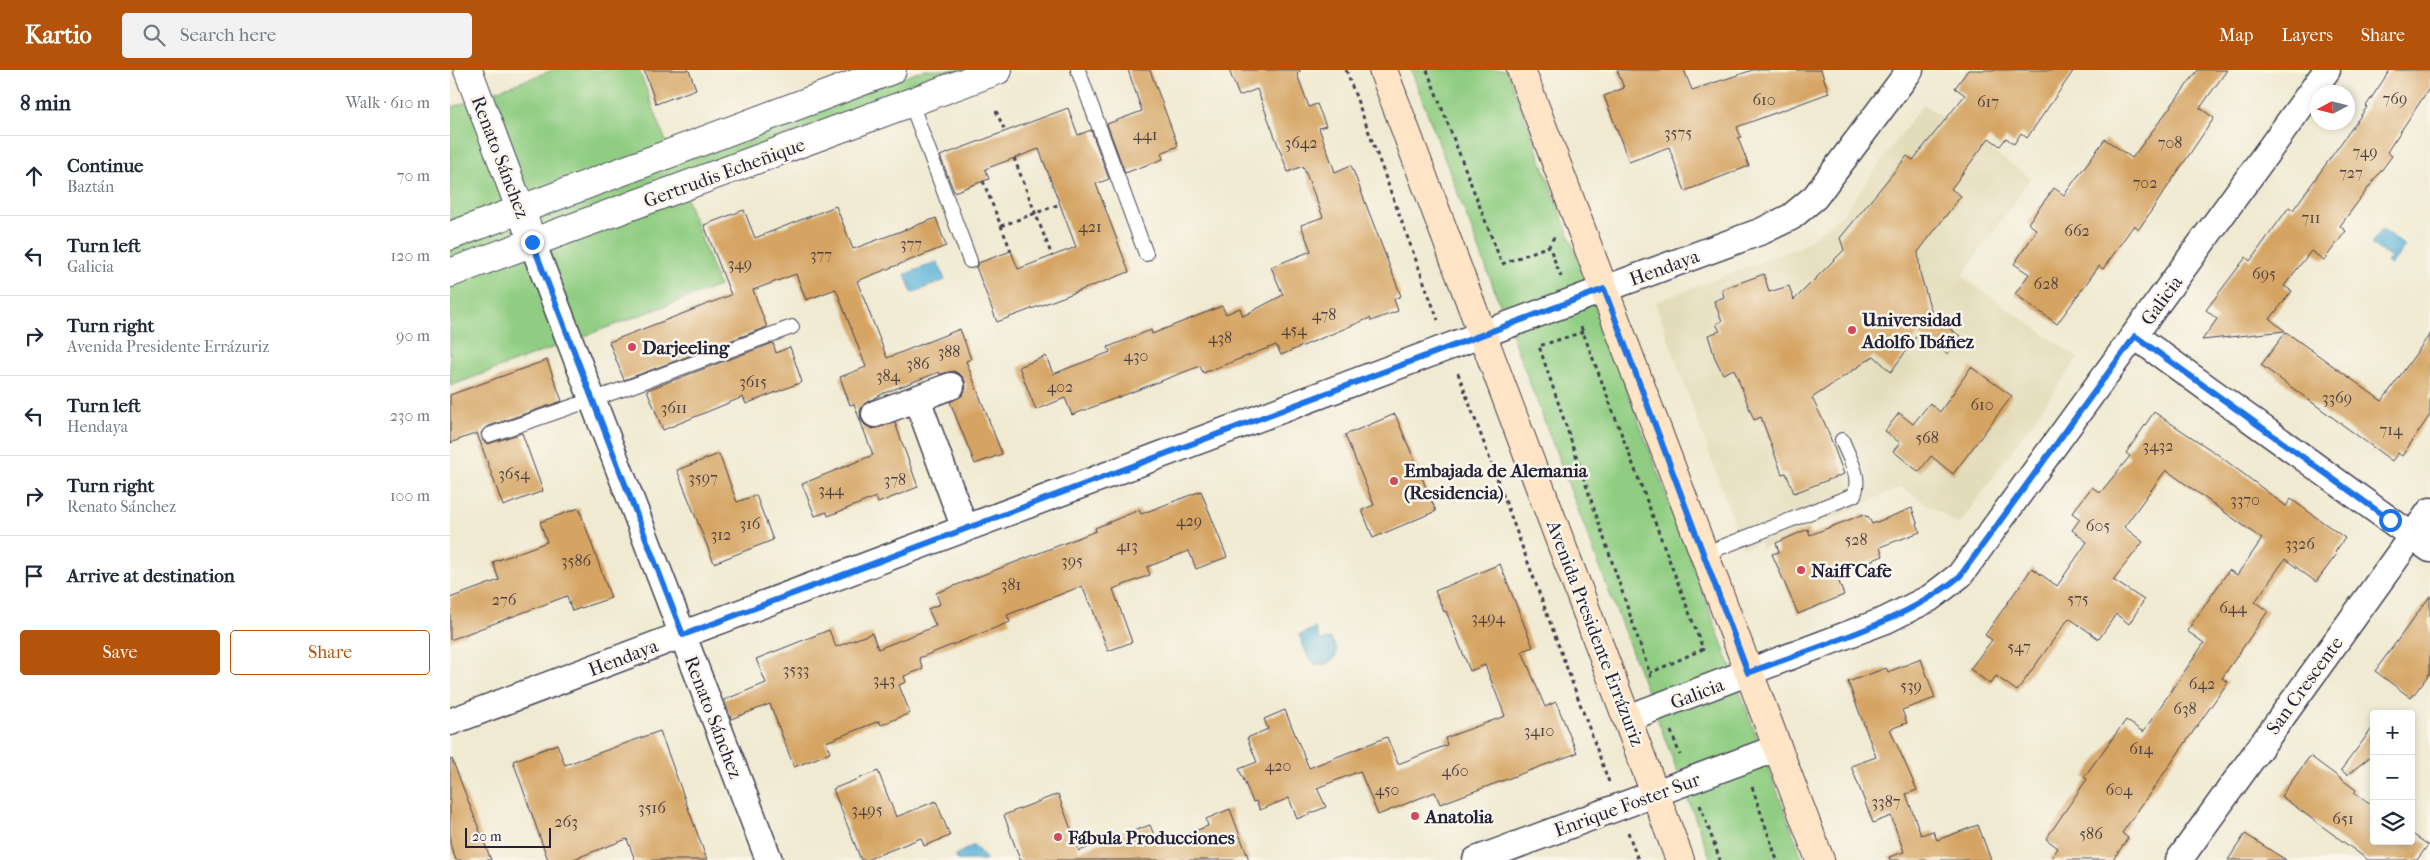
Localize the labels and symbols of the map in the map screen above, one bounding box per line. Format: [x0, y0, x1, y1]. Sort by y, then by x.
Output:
north arrow [2310, 85, 2355, 130]
house number: 769 [2383, 89, 2407, 108]
house number: 610 [1752, 90, 1776, 109]
house number: 617 [1977, 92, 1999, 111]
street label: Renato Sánchez [467, 93, 534, 222]
house number: 3575 [1664, 123, 1692, 142]
house number: 441 [1133, 125, 1157, 144]
house number: 3642 [1285, 133, 1317, 152]
house number: 708 [2158, 133, 2182, 152]
street label: Gertrudis Echeñique [641, 134, 808, 212]
house number: 749 [2352, 142, 2378, 161]
house number: 727 [2339, 163, 2363, 182]
house number: 702 [2133, 173, 2157, 192]
house number: 711 [2301, 208, 2321, 227]
house number: 421 [1078, 217, 1102, 236]
house number: 662 [2064, 221, 2090, 240]
route end [521, 231, 544, 254]
house number: 377 [900, 234, 922, 253]
house number: 377 [810, 245, 832, 264]
street label: Hendaya [1626, 245, 1702, 291]
house number: 349 [728, 254, 752, 273]
house number: 695 [2252, 264, 2276, 283]
street label: Galicia [2137, 271, 2187, 330]
house number: 628 [2034, 274, 2058, 293]
house number: 478 [1312, 305, 1336, 324]
place label: Universidad Adolfo Ibáñez [1861, 309, 1975, 353]
house number: 454 [1281, 320, 1307, 339]
marker: Universidad Adolfo Ibáñez [1846, 324, 1858, 336]
house number: 438 [1208, 328, 1232, 347]
place label: Darjeeling [642, 337, 730, 359]
marker: Darjeeling [626, 341, 638, 353]
house number: 388 [938, 342, 960, 361]
house number: 430 [1124, 346, 1148, 365]
house number: 386 [906, 354, 930, 373]
house number: 384 [876, 366, 901, 385]
house number: 3615 [739, 372, 767, 391]
house number: 402 [1047, 377, 1073, 396]
house number: 3369 [2322, 388, 2352, 407]
house number: 610 [1970, 395, 1994, 414]
house number: 3611 [661, 398, 687, 417]
house number: 714 [2380, 420, 2403, 439]
house number: 568 [1915, 428, 1939, 447]
house number: 3432 [2143, 436, 2173, 455]
place label: Embajada de Alemania (Residencia) [1404, 460, 1589, 504]
house number: 3654 [498, 464, 530, 483]
house number: 3597 [688, 468, 718, 487]
house number: 378 [884, 470, 906, 489]
marker: Embajada de Alemania (Residencia) [1388, 475, 1400, 487]
house number: 344 [818, 480, 844, 499]
house number: 3370 [2230, 490, 2260, 509]
route start [2379, 509, 2402, 532]
house number: 429 [1176, 511, 1202, 530]
house number: 316 [740, 514, 761, 533]
street label: Avenida Presidente Errázuriz [1541, 516, 1648, 749]
house number: 605 [2086, 516, 2110, 535]
house number: 312 [711, 525, 731, 544]
house number: 528 [1844, 530, 1868, 549]
house number: 3326 [2285, 534, 2315, 553]
house number: 413 [1116, 536, 1138, 555]
house number: 3586 [561, 551, 591, 570]
house number: 395 [1061, 551, 1083, 570]
place label: Naiff Cafe [1811, 560, 1892, 582]
marker: Naiff Cafe [1795, 564, 1807, 576]
house number: 381 [1001, 575, 1021, 594]
house number: 575 [2067, 589, 2089, 608]
house number: 276 [492, 590, 517, 609]
house number: 644 [2219, 598, 2247, 617]
house number: 3494 [1471, 608, 1505, 627]
street label: San Crescente [2262, 632, 2348, 739]
street label: Hendaya [586, 635, 661, 681]
house number: 547 [2007, 637, 2031, 656]
street label: Renato Sánchez [680, 653, 747, 782]
house number: 3533 [783, 660, 809, 679]
house number: 343 [873, 670, 895, 689]
street label: Galicia [1667, 674, 1728, 714]
house number: 642 [2189, 674, 2215, 693]
house number: 539 [1900, 676, 1922, 695]
house number: 638 [2173, 699, 2197, 718]
house number: 3410 [1524, 721, 1554, 740]
house number: 614 [2129, 739, 2153, 758]
house number: 420 [1265, 756, 1291, 775]
house number: 460 [1442, 761, 1468, 780]
street label: Enrique Foster Sur [1551, 768, 1704, 842]
house number: 450 [1375, 780, 1399, 799]
house number: 604 [2106, 780, 2133, 799]
house number: 3387 [1872, 792, 1901, 811]
house number: 3516 [638, 798, 666, 817]
house number: 3495 [851, 800, 883, 819]
place label: Anatolia [1424, 806, 1494, 828]
house number: 651 [2332, 809, 2354, 828]
marker: Anatolia [1409, 810, 1421, 822]
house number: 263 [554, 812, 578, 831]
house number: 586 [2079, 824, 2103, 843]
scale bar [465, 825, 551, 848]
place label: Fábula Producciones [1067, 827, 1235, 849]
marker: Fábula Producciones [1052, 831, 1064, 843]

